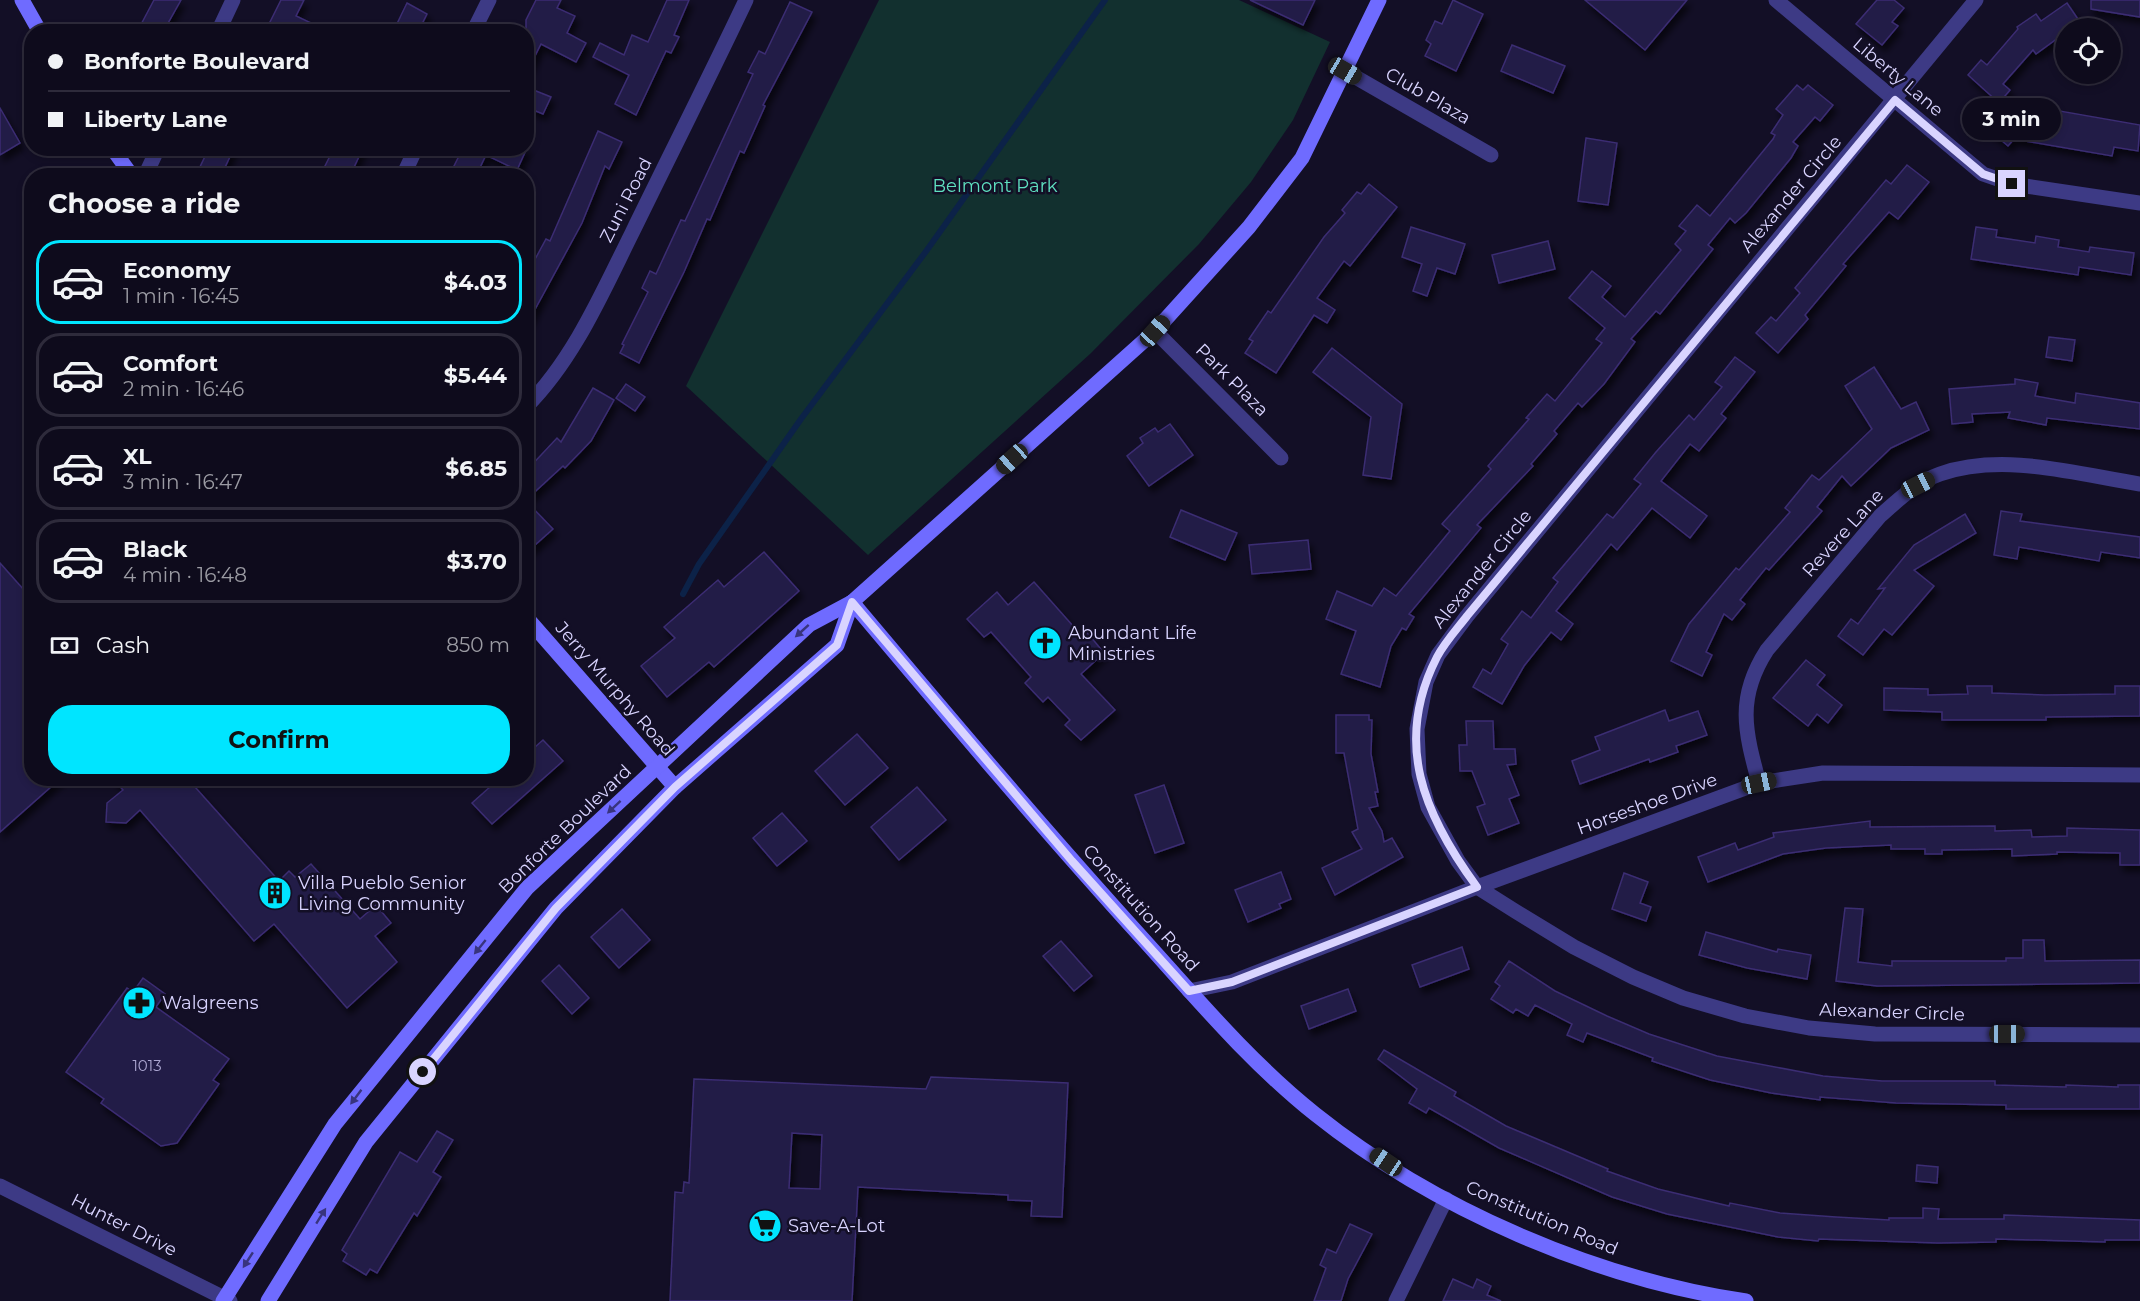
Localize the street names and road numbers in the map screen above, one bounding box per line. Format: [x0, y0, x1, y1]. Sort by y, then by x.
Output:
street label: Liberty Lane [1848, 33, 1948, 121]
street label: Club Plaza [1381, 63, 1475, 129]
street label: Alexander Circle [1736, 131, 1846, 257]
street label: Zuni Road [595, 154, 657, 246]
street label: Park Plaza [1191, 339, 1273, 421]
street label: Revere Lane [1798, 484, 1888, 582]
street label: Alexander Circle [1428, 505, 1537, 633]
street label: Jerry Murphy Road [550, 617, 679, 761]
street label: Bonforte Boulevard [494, 760, 636, 898]
street label: Horseshoe Drive [1574, 768, 1720, 840]
street label: Constitution Road [1078, 840, 1204, 976]
street label: Alexander Circle [1819, 998, 1965, 1026]
street label: Constitution Road [1463, 1176, 1621, 1260]
street label: Hunter Drive [67, 1189, 181, 1261]

